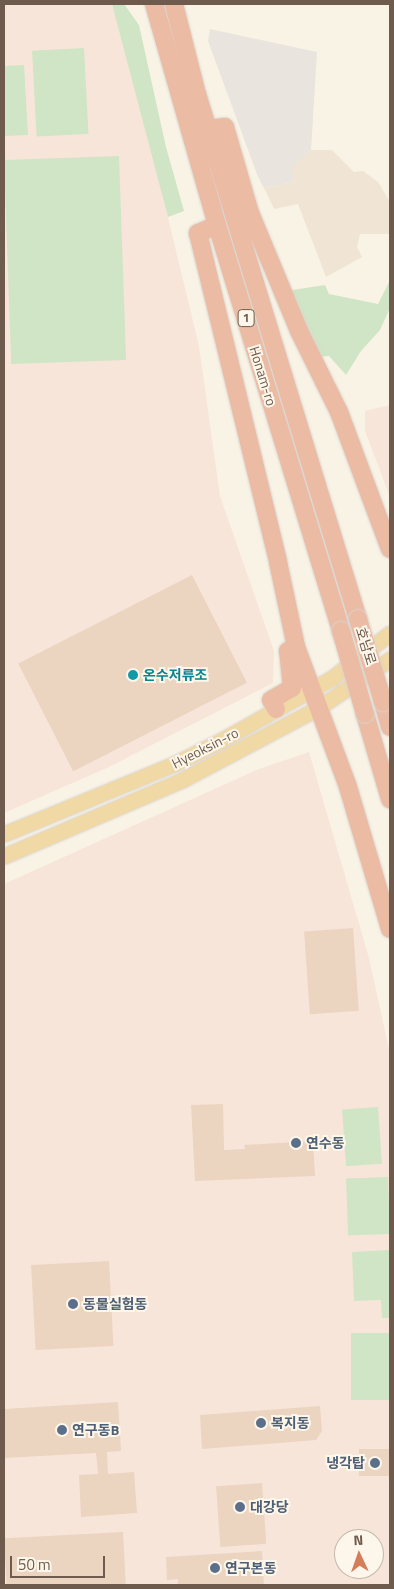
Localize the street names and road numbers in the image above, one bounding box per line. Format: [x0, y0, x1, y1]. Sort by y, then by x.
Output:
road number: 1 [237, 308, 255, 328]
street label: Honam-ro [246, 344, 280, 408]
street label: 호남로 [352, 625, 380, 667]
street label: Hyeoksin-ro [169, 724, 241, 772]

